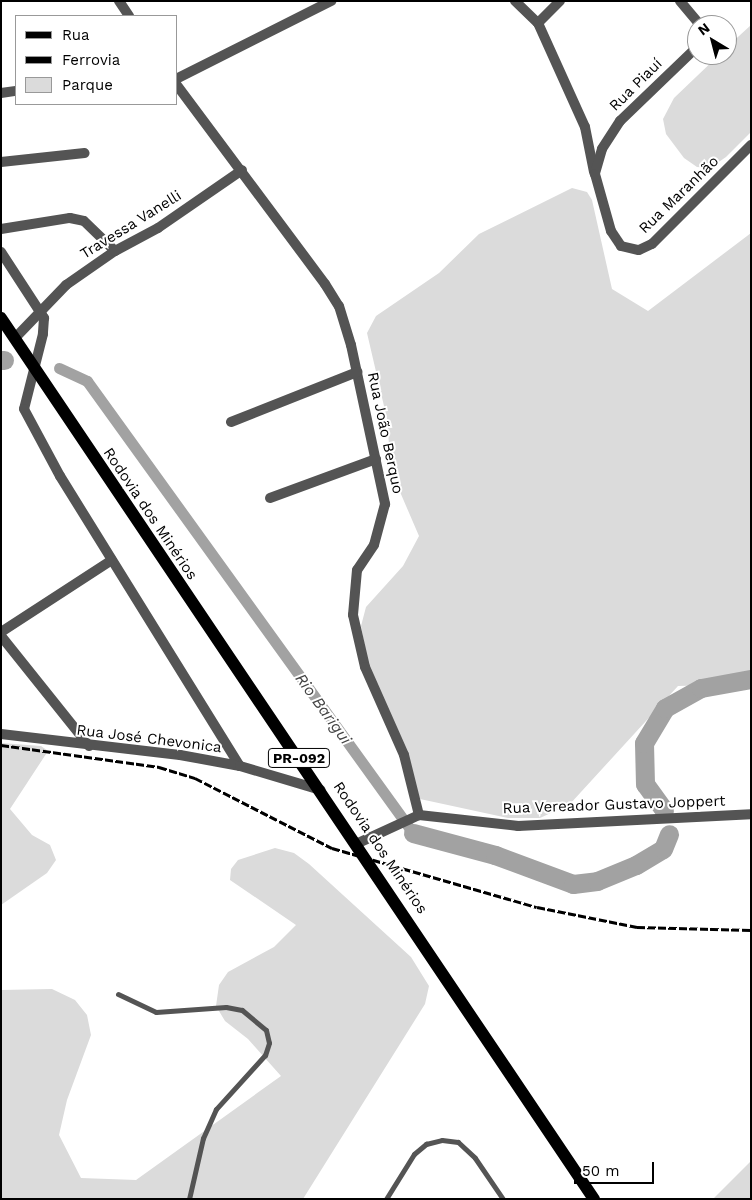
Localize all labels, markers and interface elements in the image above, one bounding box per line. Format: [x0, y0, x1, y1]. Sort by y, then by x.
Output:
legend [15, 15, 178, 105]
north arrow [687, 15, 737, 65]
text: N [695, 19, 713, 38]
text: Rua [62, 26, 90, 44]
text: Ferrovia [62, 51, 120, 69]
street label: Rua Piauí [606, 55, 666, 115]
text: Parque [62, 76, 113, 94]
street label: Rua Maranhão [635, 152, 723, 238]
street label: Travessa Vanelli [77, 187, 185, 263]
street label: Rua João Berquo [363, 370, 407, 496]
street label: Rodovia dos Minérios [99, 444, 201, 584]
water label: Rio Barigui [291, 670, 355, 748]
street label: Rua José Chevonica [75, 721, 223, 757]
road number: PR-092 [268, 746, 330, 770]
street label: Rodovia dos Minérios [329, 778, 431, 918]
street label: Rua Vereador Gustavo Joppert [502, 792, 726, 818]
scale bar [577, 1152, 657, 1184]
text: 50 m [582, 1162, 619, 1180]

